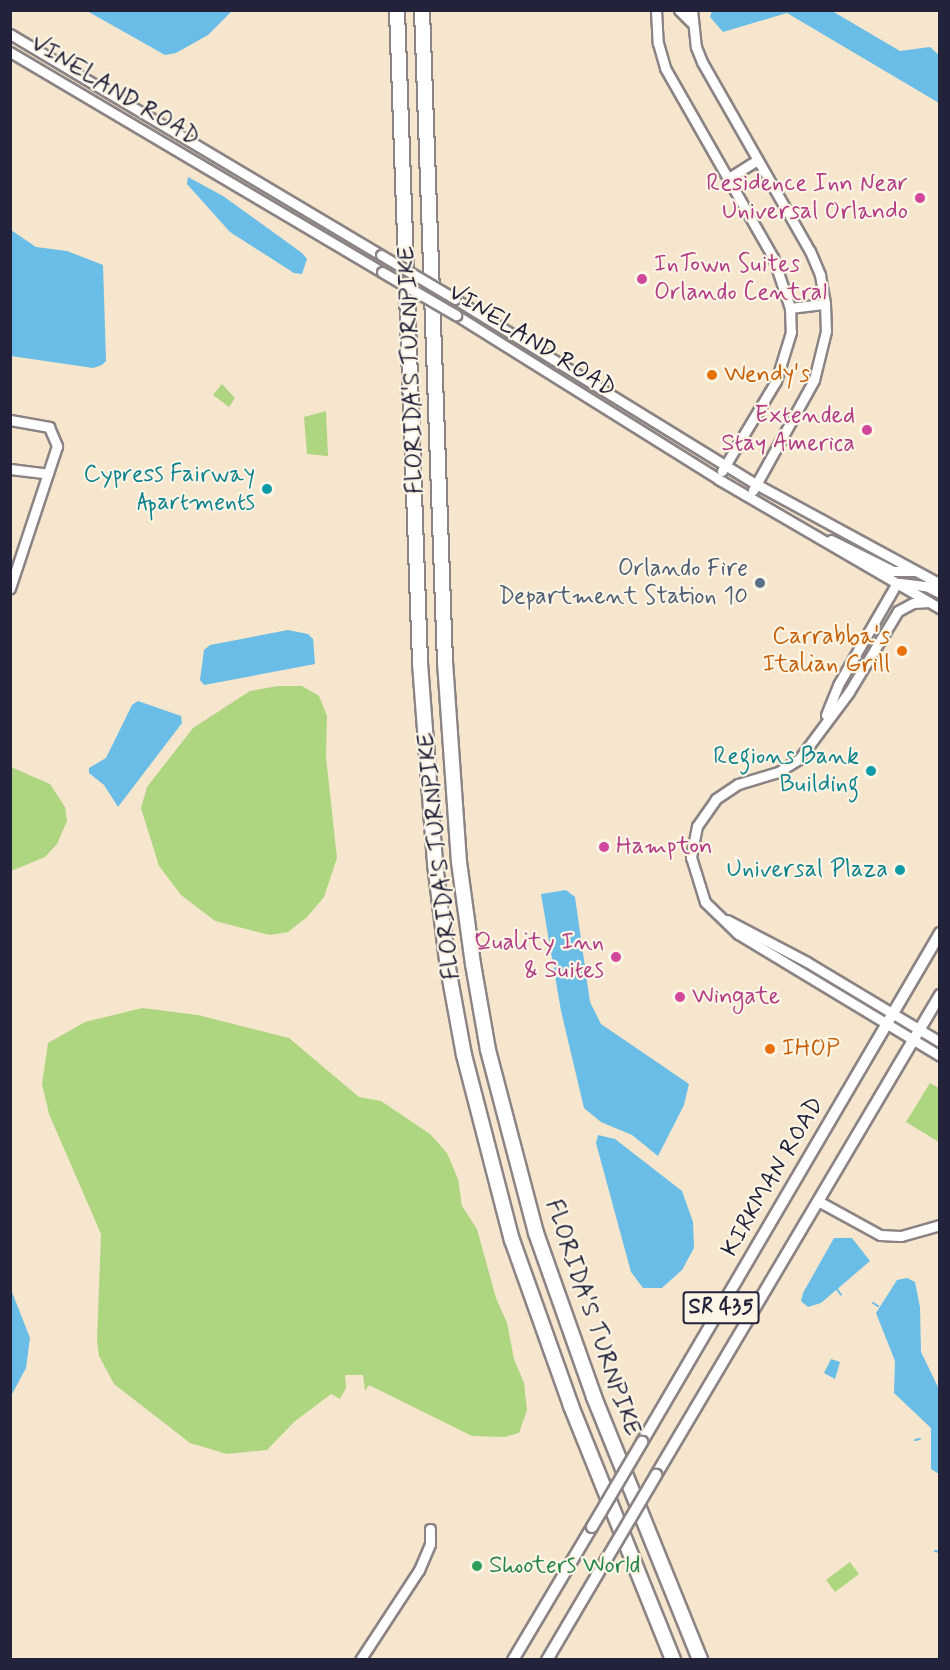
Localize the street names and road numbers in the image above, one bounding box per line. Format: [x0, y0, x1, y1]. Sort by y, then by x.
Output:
street label: VINELAND ROAD [27, 30, 203, 152]
street label: FLORIDA'S TURNPIKE [393, 247, 431, 493]
street label: VINELAND ROAD [444, 279, 620, 403]
street label: FLORIDA'S TURNPIKE [413, 733, 467, 979]
street label: KIRKMAN ROAD [716, 1093, 830, 1261]
street label: FLORIDA'S TURNPIKE [539, 1198, 645, 1438]
road number: SR 435 [682, 1289, 760, 1327]

